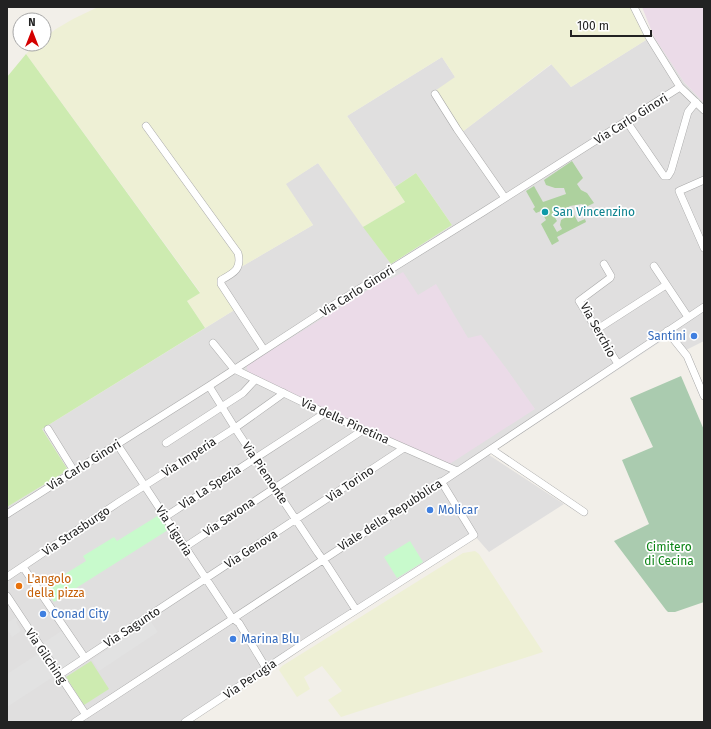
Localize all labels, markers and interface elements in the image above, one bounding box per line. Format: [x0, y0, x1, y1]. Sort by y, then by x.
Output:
north arrow [12, 12, 52, 52]
scale bar [571, 12, 651, 38]
text: N [28, 16, 36, 29]
text: 100 m [577, 19, 609, 33]
street label: Via Carlo Ginori [592, 91, 670, 147]
place label: San Vincenzino [553, 205, 635, 219]
marker: San Vincenzino [540, 207, 550, 217]
street label: Via Carlo Ginori [318, 263, 396, 319]
street label: Via Serchio [577, 300, 619, 360]
place label: Santini [648, 329, 686, 343]
marker: Santini [689, 331, 699, 341]
street label: Via della Pinetina [299, 395, 391, 447]
street label: Via Imperia [159, 434, 219, 480]
street label: Via Carlo Ginori [45, 437, 123, 493]
street label: Via Piemonte [239, 439, 291, 507]
street label: Via La Spezia [177, 462, 243, 512]
street label: Via Torino [324, 463, 376, 505]
street label: Viale della Repubblica [335, 476, 445, 554]
street label: Via Savona [201, 495, 257, 539]
street label: Via Strasburgo [40, 503, 112, 559]
street label: Via Liguria [153, 503, 195, 559]
place label: Molicar [438, 503, 478, 517]
marker: Molicar [425, 505, 435, 515]
street label: Via Genova [222, 527, 280, 571]
park label: Cimitero di Cecina [644, 540, 694, 568]
place label: L'angolo della pizza [27, 572, 85, 600]
marker: L'angolo della pizza [14, 581, 24, 591]
street label: Via Sagunto [101, 604, 163, 650]
place label: Conad City [51, 607, 109, 621]
marker: Conad City [38, 609, 48, 619]
street label: Via Gilching [22, 626, 70, 687]
place label: Marina Blu [241, 632, 299, 646]
marker: Marina Blu [228, 634, 238, 644]
street label: Via Perugia [221, 656, 279, 702]

